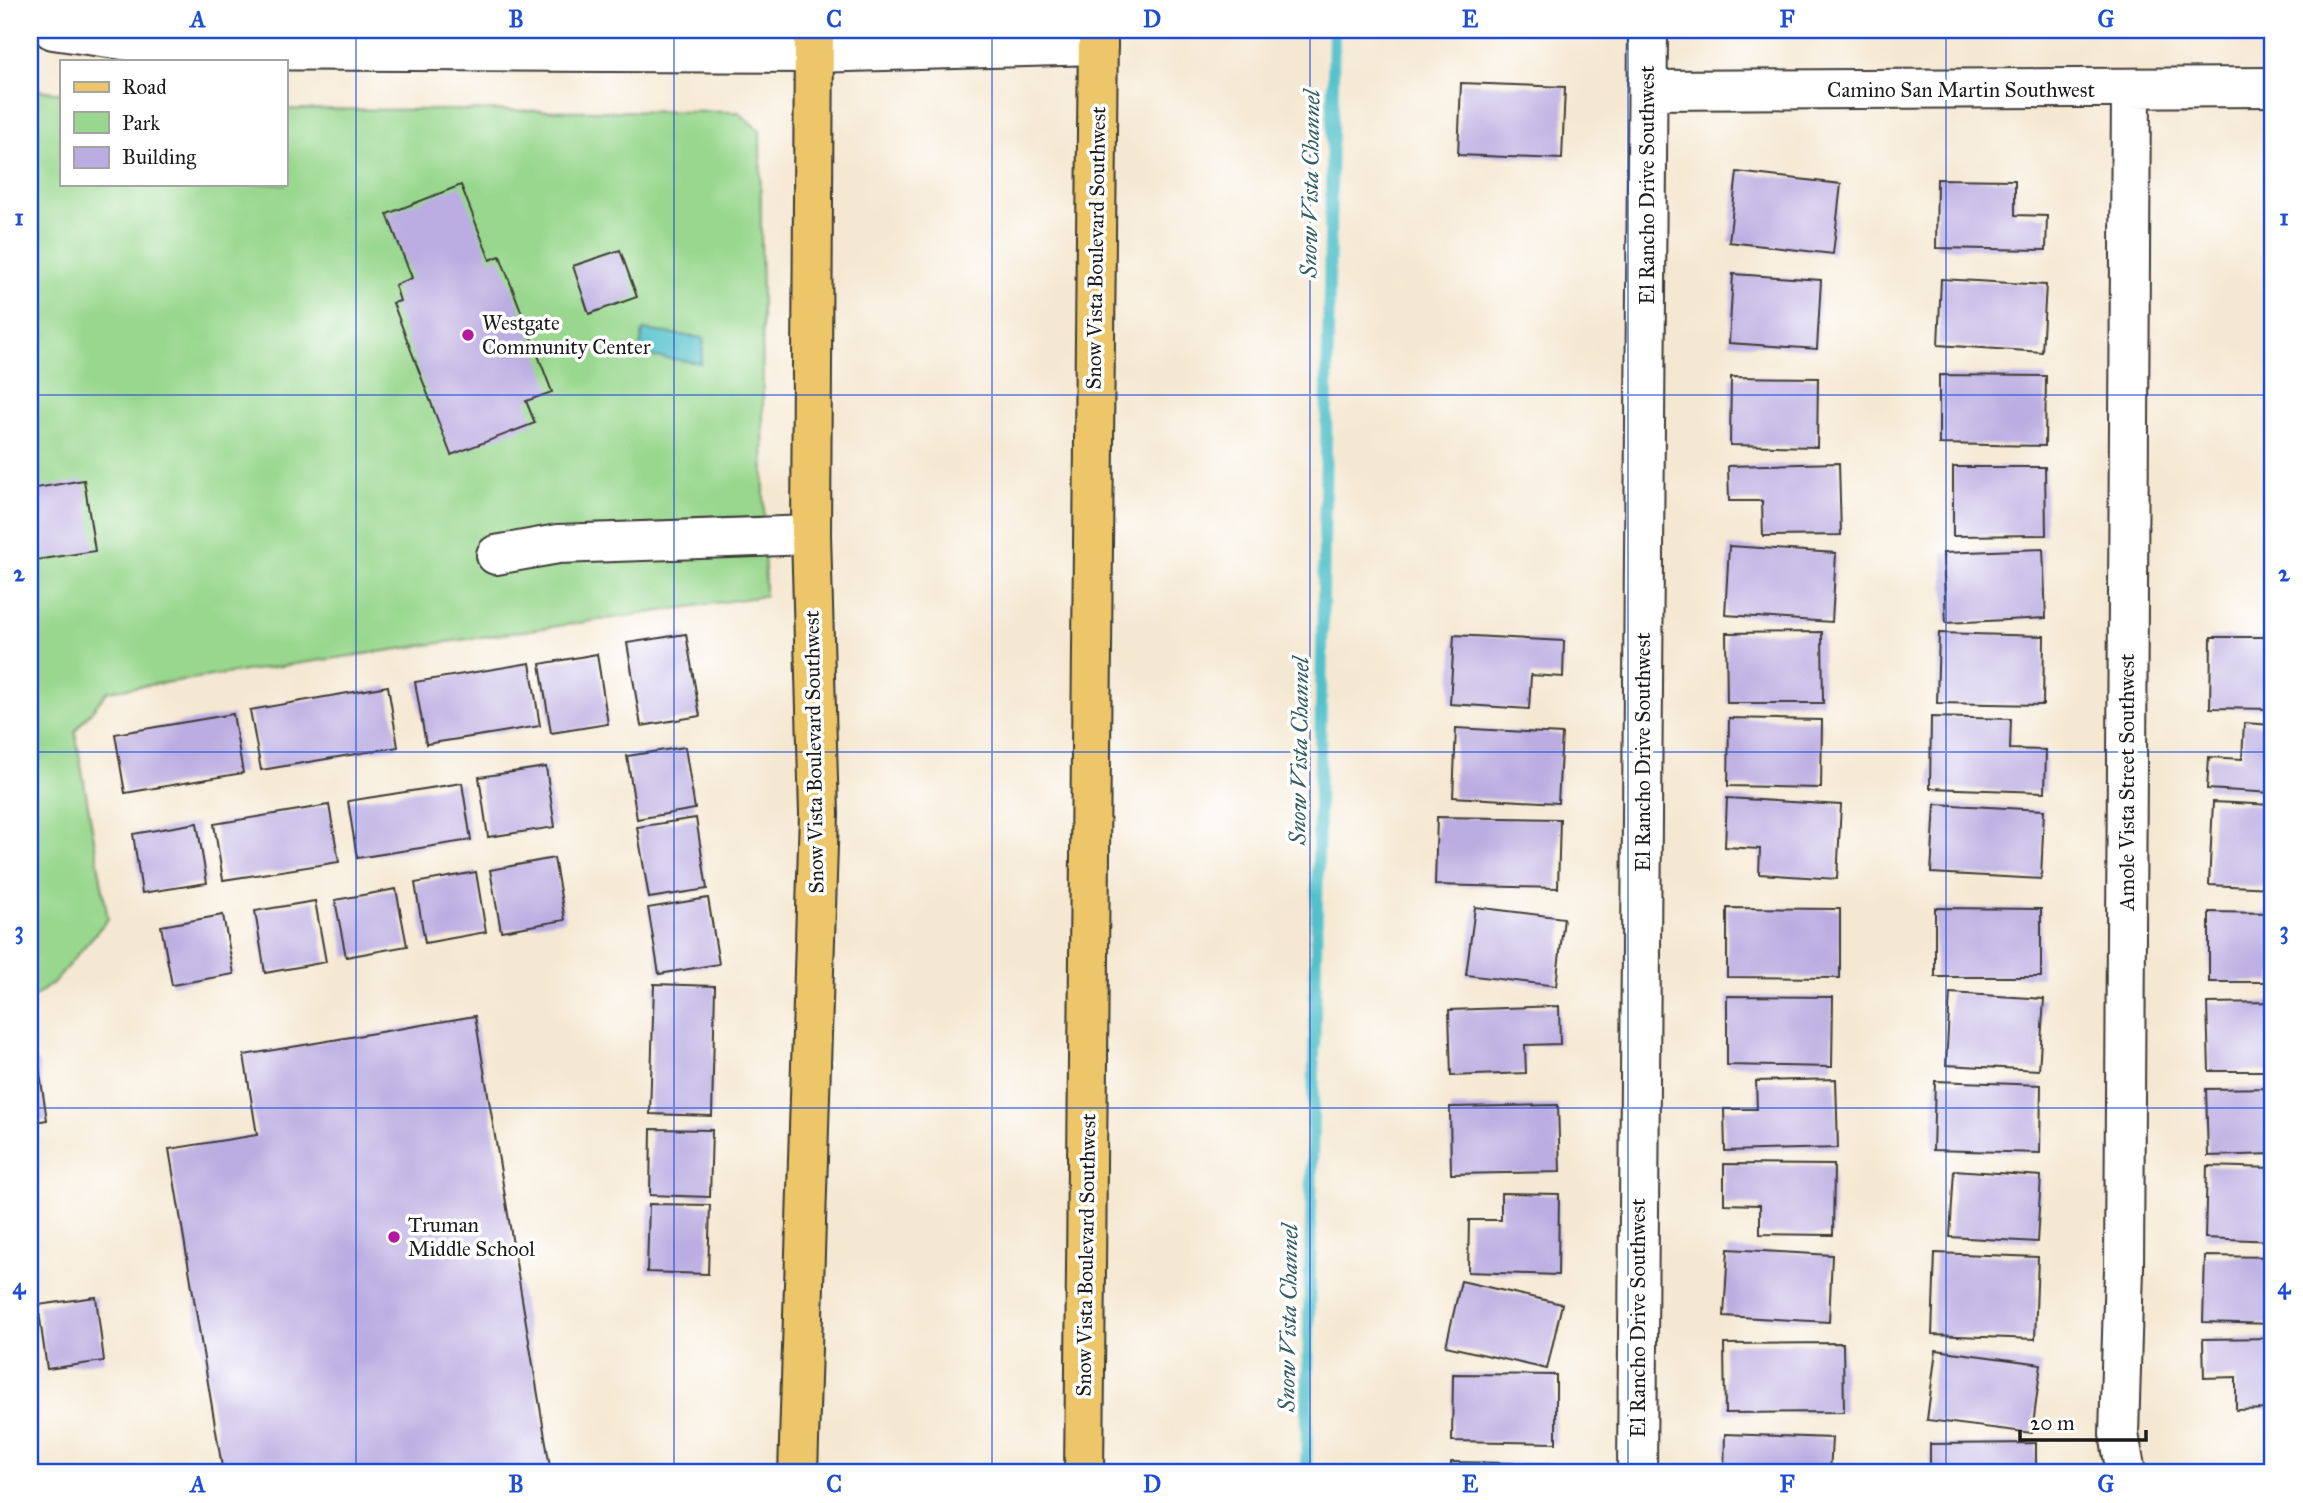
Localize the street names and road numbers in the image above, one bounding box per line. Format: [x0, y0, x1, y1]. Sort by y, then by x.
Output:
street label: El Rancho Drive Southwest [1634, 65, 1660, 305]
street label: Camino San Martin Southwest [1827, 77, 2095, 103]
street label: Snow Vista Boulevard Southwest [1081, 106, 1111, 390]
street label: Snow Vista Boulevard Southwest [799, 610, 829, 894]
street label: El Rancho Drive Southwest [1630, 632, 1656, 872]
street label: Amole Vista Street Southwest [2114, 653, 2140, 912]
street label: Snow Vista Boulevard Southwest [1071, 1113, 1101, 1397]
street label: El Rancho Drive Southwest [1625, 1198, 1651, 1438]

